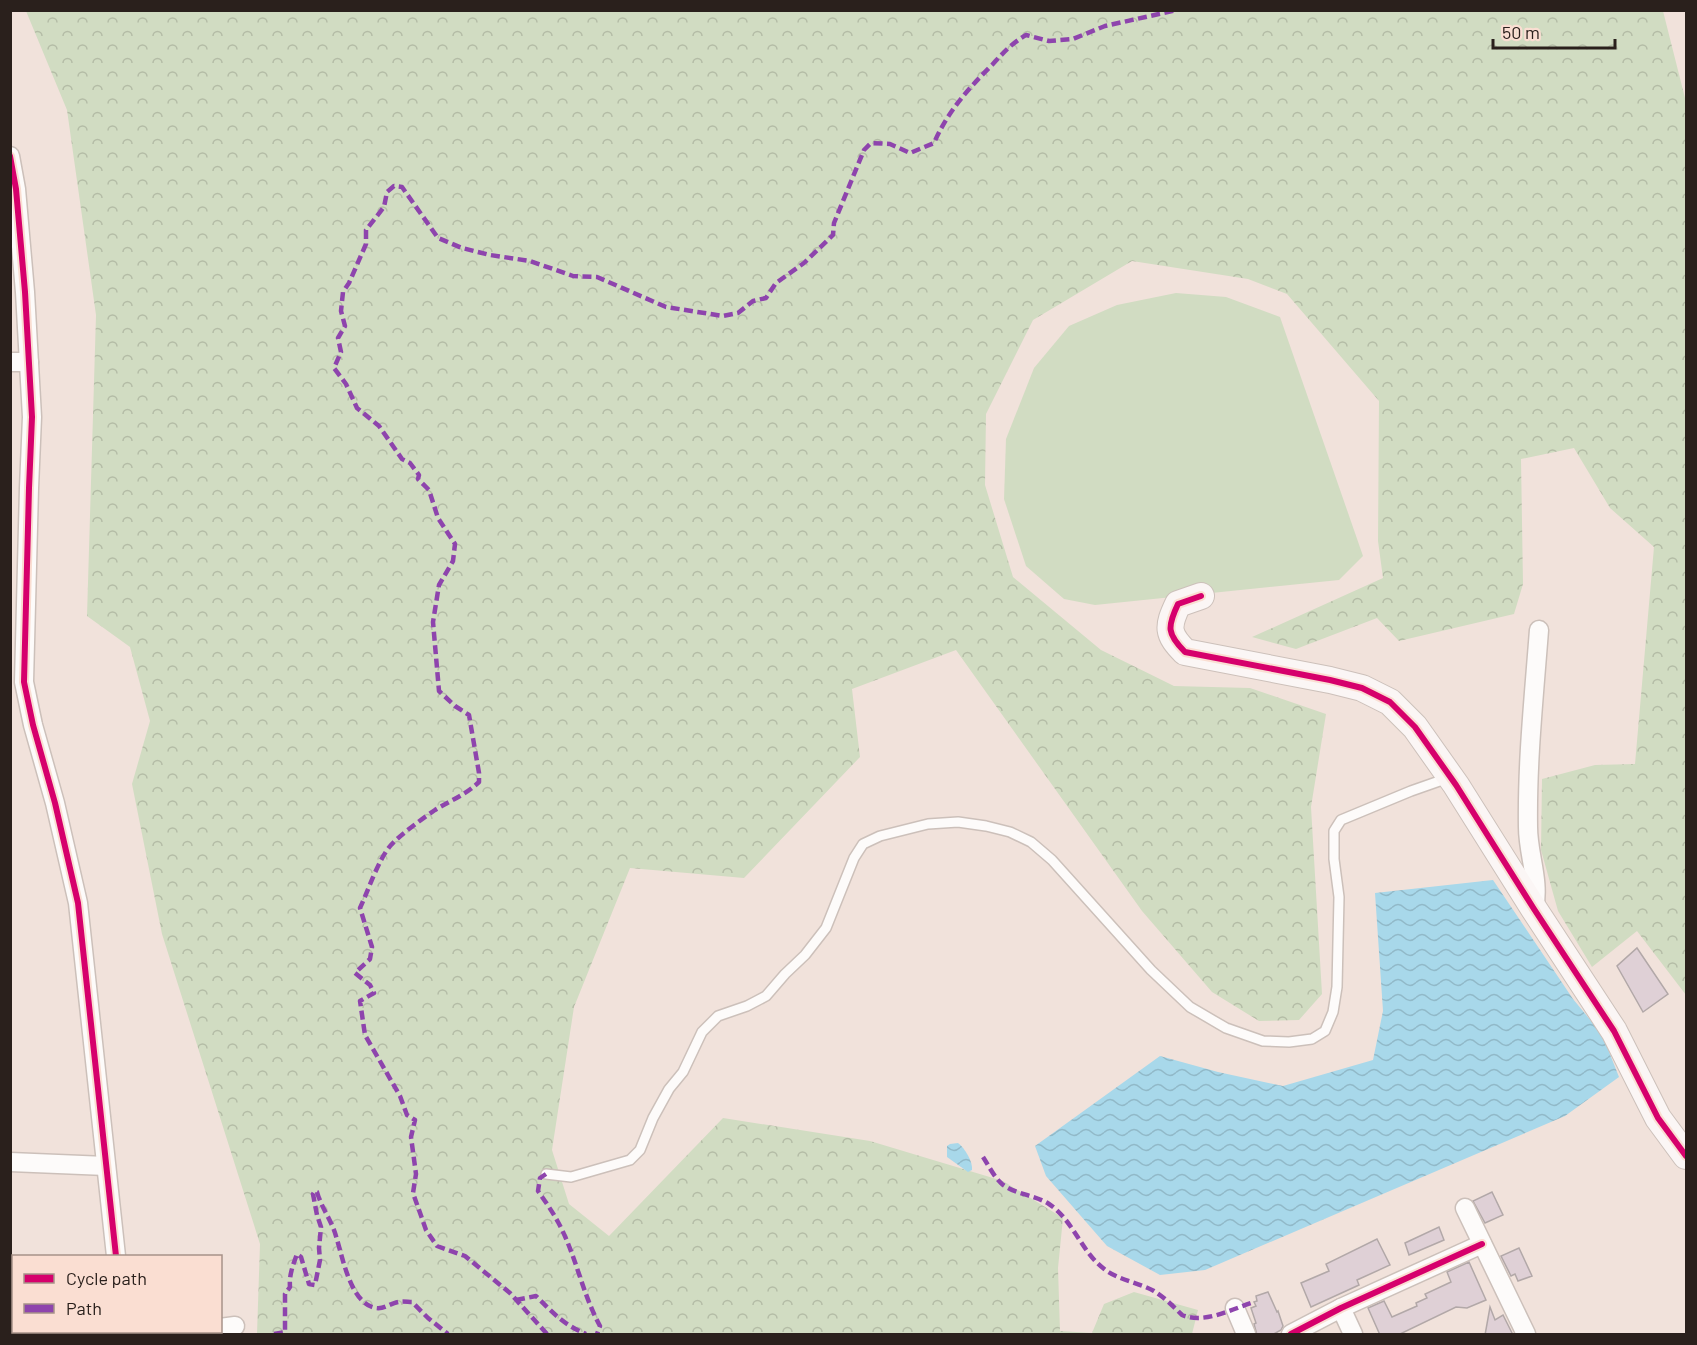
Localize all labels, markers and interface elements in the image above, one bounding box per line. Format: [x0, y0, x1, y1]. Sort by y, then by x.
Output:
scale bar [1493, 12, 1614, 50]
text: 50 m [1502, 21, 1540, 43]
legend [12, 1255, 222, 1333]
text: Cycle path [66, 1267, 147, 1289]
text: Path [66, 1297, 102, 1319]

